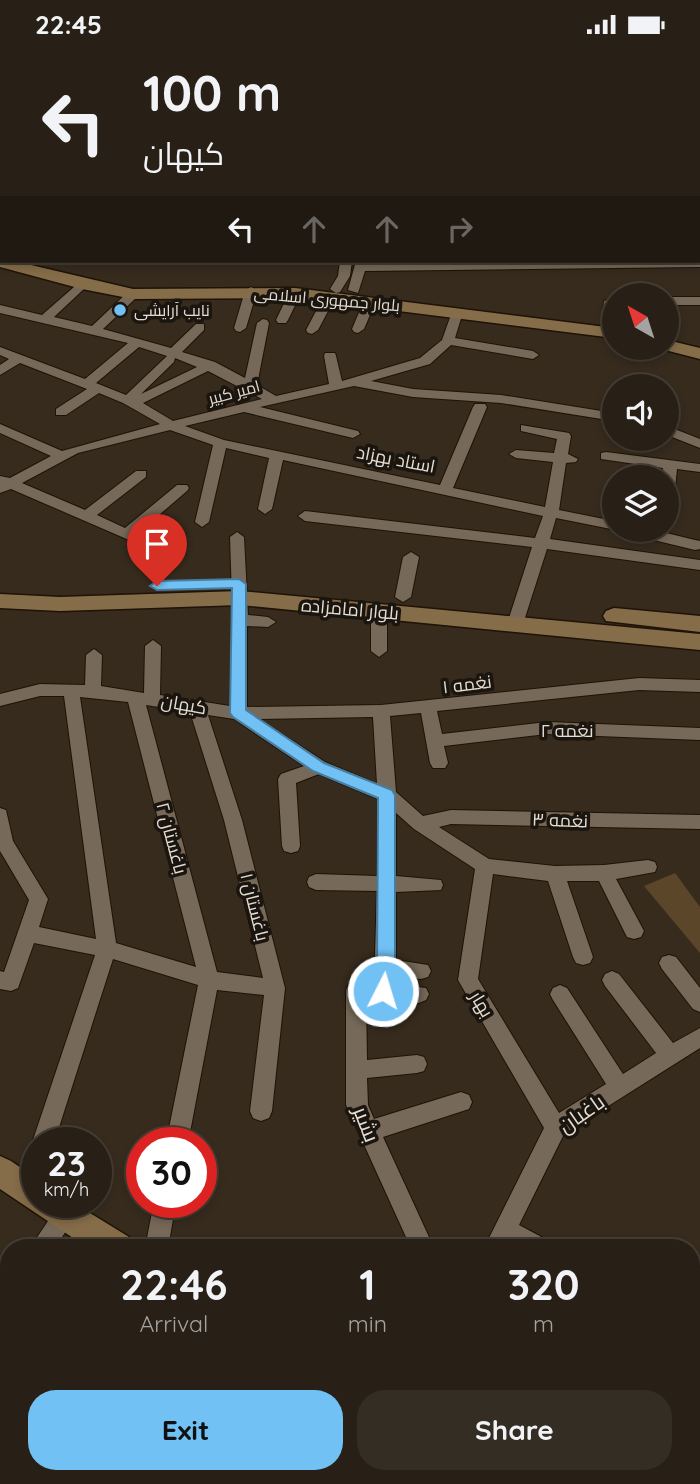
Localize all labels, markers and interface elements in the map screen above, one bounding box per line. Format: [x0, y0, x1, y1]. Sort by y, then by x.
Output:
text: 22:45 [35, 8, 102, 41]
text: 100 m [143, 62, 281, 123]
icon: left [28, 77, 119, 168]
text: کیهان [143, 133, 224, 173]
icon: left [222, 210, 260, 248]
icon: ahead [295, 210, 333, 248]
icon: ahead [368, 210, 406, 248]
icon: right [441, 210, 479, 248]
street label: بلوار جمهوری اسلامی [253, 283, 401, 316]
north arrow [602, 283, 679, 361]
map controls [602, 283, 679, 542]
place label: نایب آرایشی [134, 300, 210, 321]
marker: نایب آرایشی [112, 302, 128, 318]
button: sound [602, 374, 679, 451]
street label: امیر کبیر [205, 376, 262, 409]
street label: استاد بهزاد [355, 440, 437, 478]
button: layers [602, 465, 679, 542]
pin [127, 514, 187, 586]
icon: arrive [138, 525, 176, 563]
street label: بلوار امامزاده [300, 593, 400, 625]
street label: نغمه ۱ [441, 670, 493, 698]
street label: کیهان [159, 689, 209, 719]
street label: نغمه ۲ [540, 719, 594, 742]
street label: باغستان ۲ [151, 800, 193, 876]
street label: نغمه ۳ [532, 808, 588, 832]
street label: باغستان ۱ [235, 871, 275, 943]
position arrow [346, 954, 420, 1028]
street label: بهار [465, 986, 499, 1021]
street label: باغبان [553, 1088, 610, 1139]
street label: بشیر [348, 1102, 386, 1146]
speed limit sign: 30 [126, 1127, 217, 1218]
text: 23 [47, 1141, 86, 1185]
text: km/h [44, 1178, 89, 1201]
text: 22:46 [120, 1258, 228, 1311]
text: 1 [359, 1258, 376, 1311]
text: 320 [507, 1258, 580, 1311]
text: Arrival [139, 1309, 208, 1338]
text: min [348, 1309, 387, 1338]
text: m [533, 1309, 554, 1338]
button: Exit [28, 1390, 343, 1470]
button: Share [357, 1390, 672, 1470]

